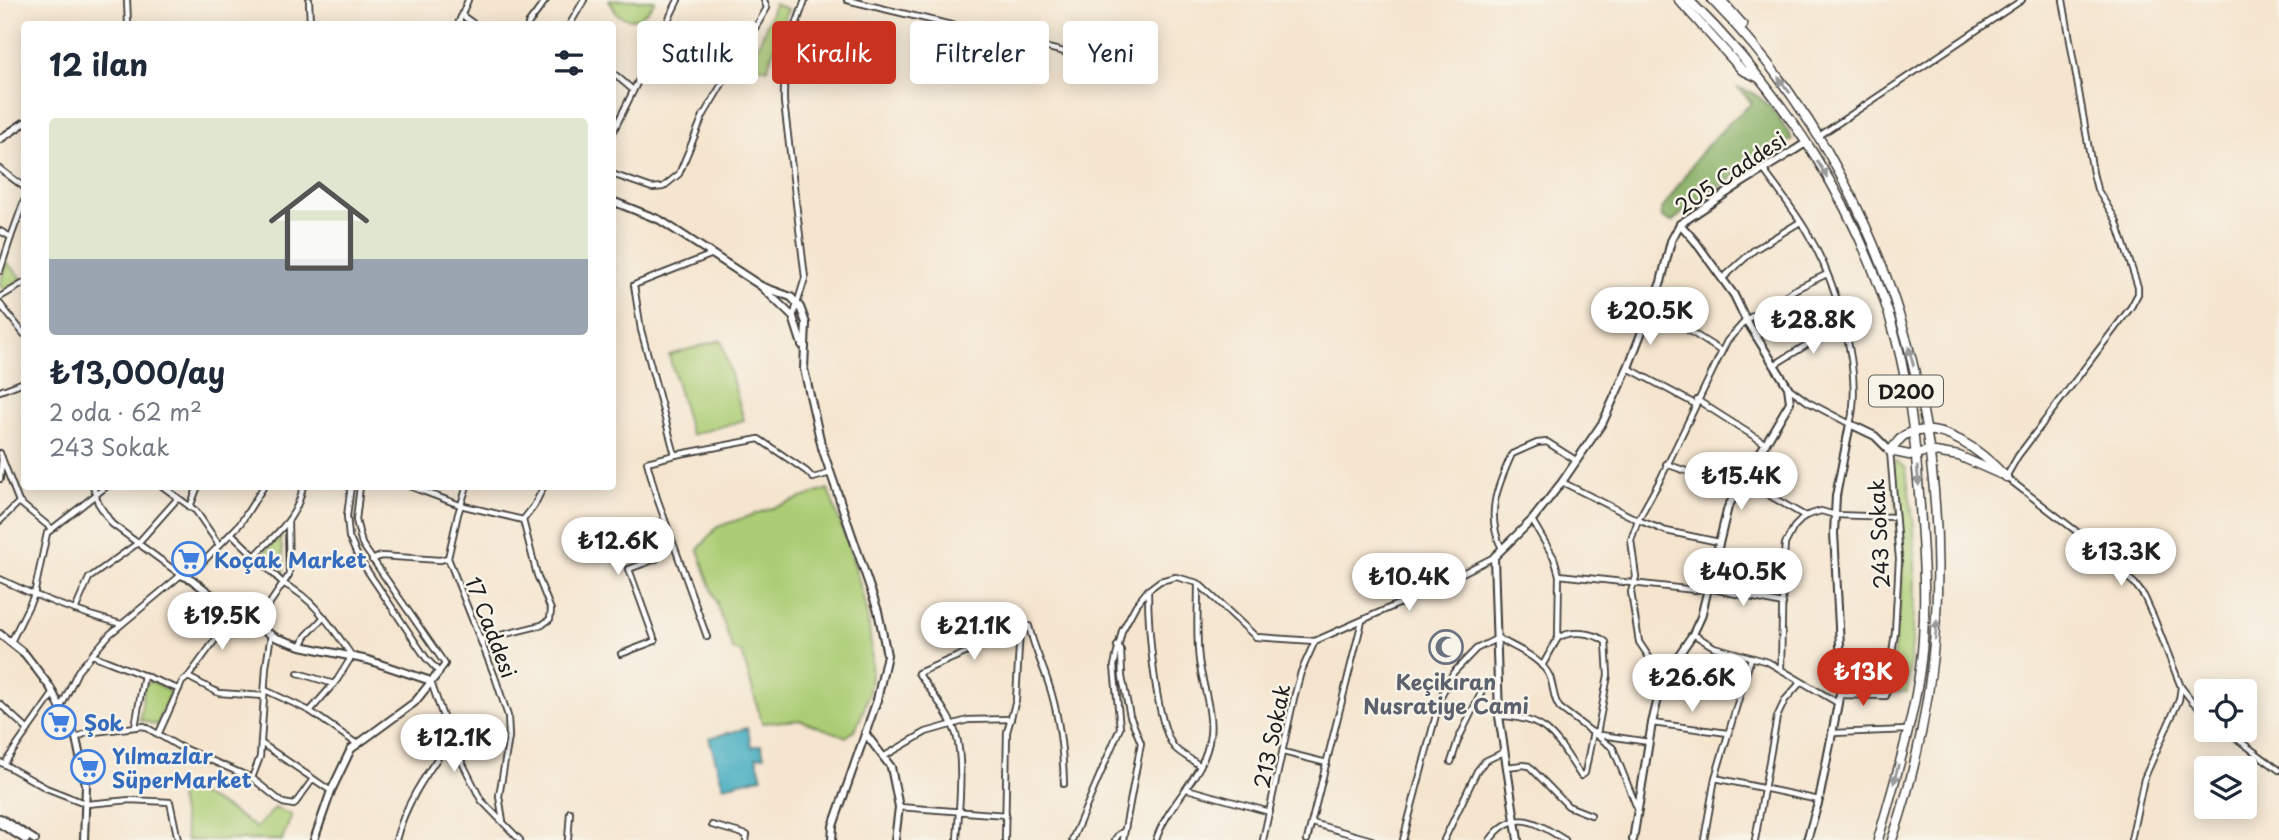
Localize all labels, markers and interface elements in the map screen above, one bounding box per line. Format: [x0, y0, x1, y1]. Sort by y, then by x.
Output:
chip: Satılık [637, 21, 758, 84]
chip: Kiralık [772, 21, 896, 84]
chip: Filtreler [910, 21, 1049, 84]
chip: Yeni [1063, 21, 1158, 84]
text: 12 ilan [49, 41, 148, 86]
icon: filters [550, 44, 588, 82]
one-way arrow [1777, 76, 1791, 94]
street label: 205 Caddesi [1668, 123, 1792, 221]
one-way arrow [1816, 159, 1828, 178]
icon: home [256, 163, 382, 289]
pin: ₺20.5K [1593, 288, 1707, 347]
text: ₺20.5K [1607, 292, 1693, 327]
pin: ₺28.8K [1756, 296, 1870, 356]
text: ₺28.8K [1770, 301, 1856, 336]
one-way arrow [1905, 345, 1916, 367]
text: ₺13,000/ay [49, 349, 225, 394]
road number: D200 [1869, 376, 1943, 406]
text: 2 oda · 62 m² [49, 394, 202, 429]
text: 243 Sokak [49, 429, 170, 464]
pin: ₺15.4K [1684, 452, 1798, 512]
text: ₺15.4K [1701, 457, 1781, 492]
one-way arrow [1913, 465, 1924, 487]
street label: 243 Sokak [1859, 478, 1897, 590]
pin: ₺12.6K [561, 518, 675, 577]
text: ₺12.6K [577, 522, 659, 557]
pin: ₺13.3K [2064, 528, 2178, 588]
text: ₺13.3K [2081, 533, 2161, 568]
supermarket icon: Koçak Market [170, 540, 208, 578]
place label: Koçak Market [214, 543, 367, 575]
pin: ₺40.5K [1686, 548, 1800, 608]
text: ₺40.5K [1699, 553, 1787, 588]
pin: ₺10.4K [1352, 554, 1466, 613]
text: ₺10.4K [1368, 558, 1450, 593]
street label: 17 Caddesi [458, 572, 526, 682]
pin: ₺19.5K [165, 592, 279, 652]
text: ₺19.5K [183, 597, 261, 632]
pin: ₺21.1K [917, 602, 1031, 662]
text: ₺21.1K [937, 607, 1011, 642]
one-way arrow [1931, 619, 1942, 641]
mosque icon: Keçikıran Nusratiye Cami [1427, 628, 1465, 666]
pin: ₺13K [1822, 648, 1904, 708]
text: ₺13K [1833, 653, 1893, 688]
pin: ₺26.6K [1635, 654, 1749, 714]
text: ₺26.6K [1648, 659, 1736, 694]
place label: Keçikıran Nusratiye Cami [1363, 665, 1529, 721]
map controls [2194, 679, 2257, 819]
button: locate [2194, 679, 2257, 742]
street label: 213 Sokak [1244, 681, 1298, 791]
supermarket icon: Şok [40, 703, 78, 741]
place label: Şok [84, 706, 124, 738]
pin: ₺12.1K [397, 714, 511, 774]
text: ₺12.1K [416, 719, 492, 754]
place label: Yılmazlar SüperMarket [112, 739, 252, 795]
supermarket icon: Yılmazlar SüperMarket [69, 748, 107, 786]
button: layers [2194, 756, 2257, 819]
one-way arrow [1890, 763, 1901, 785]

